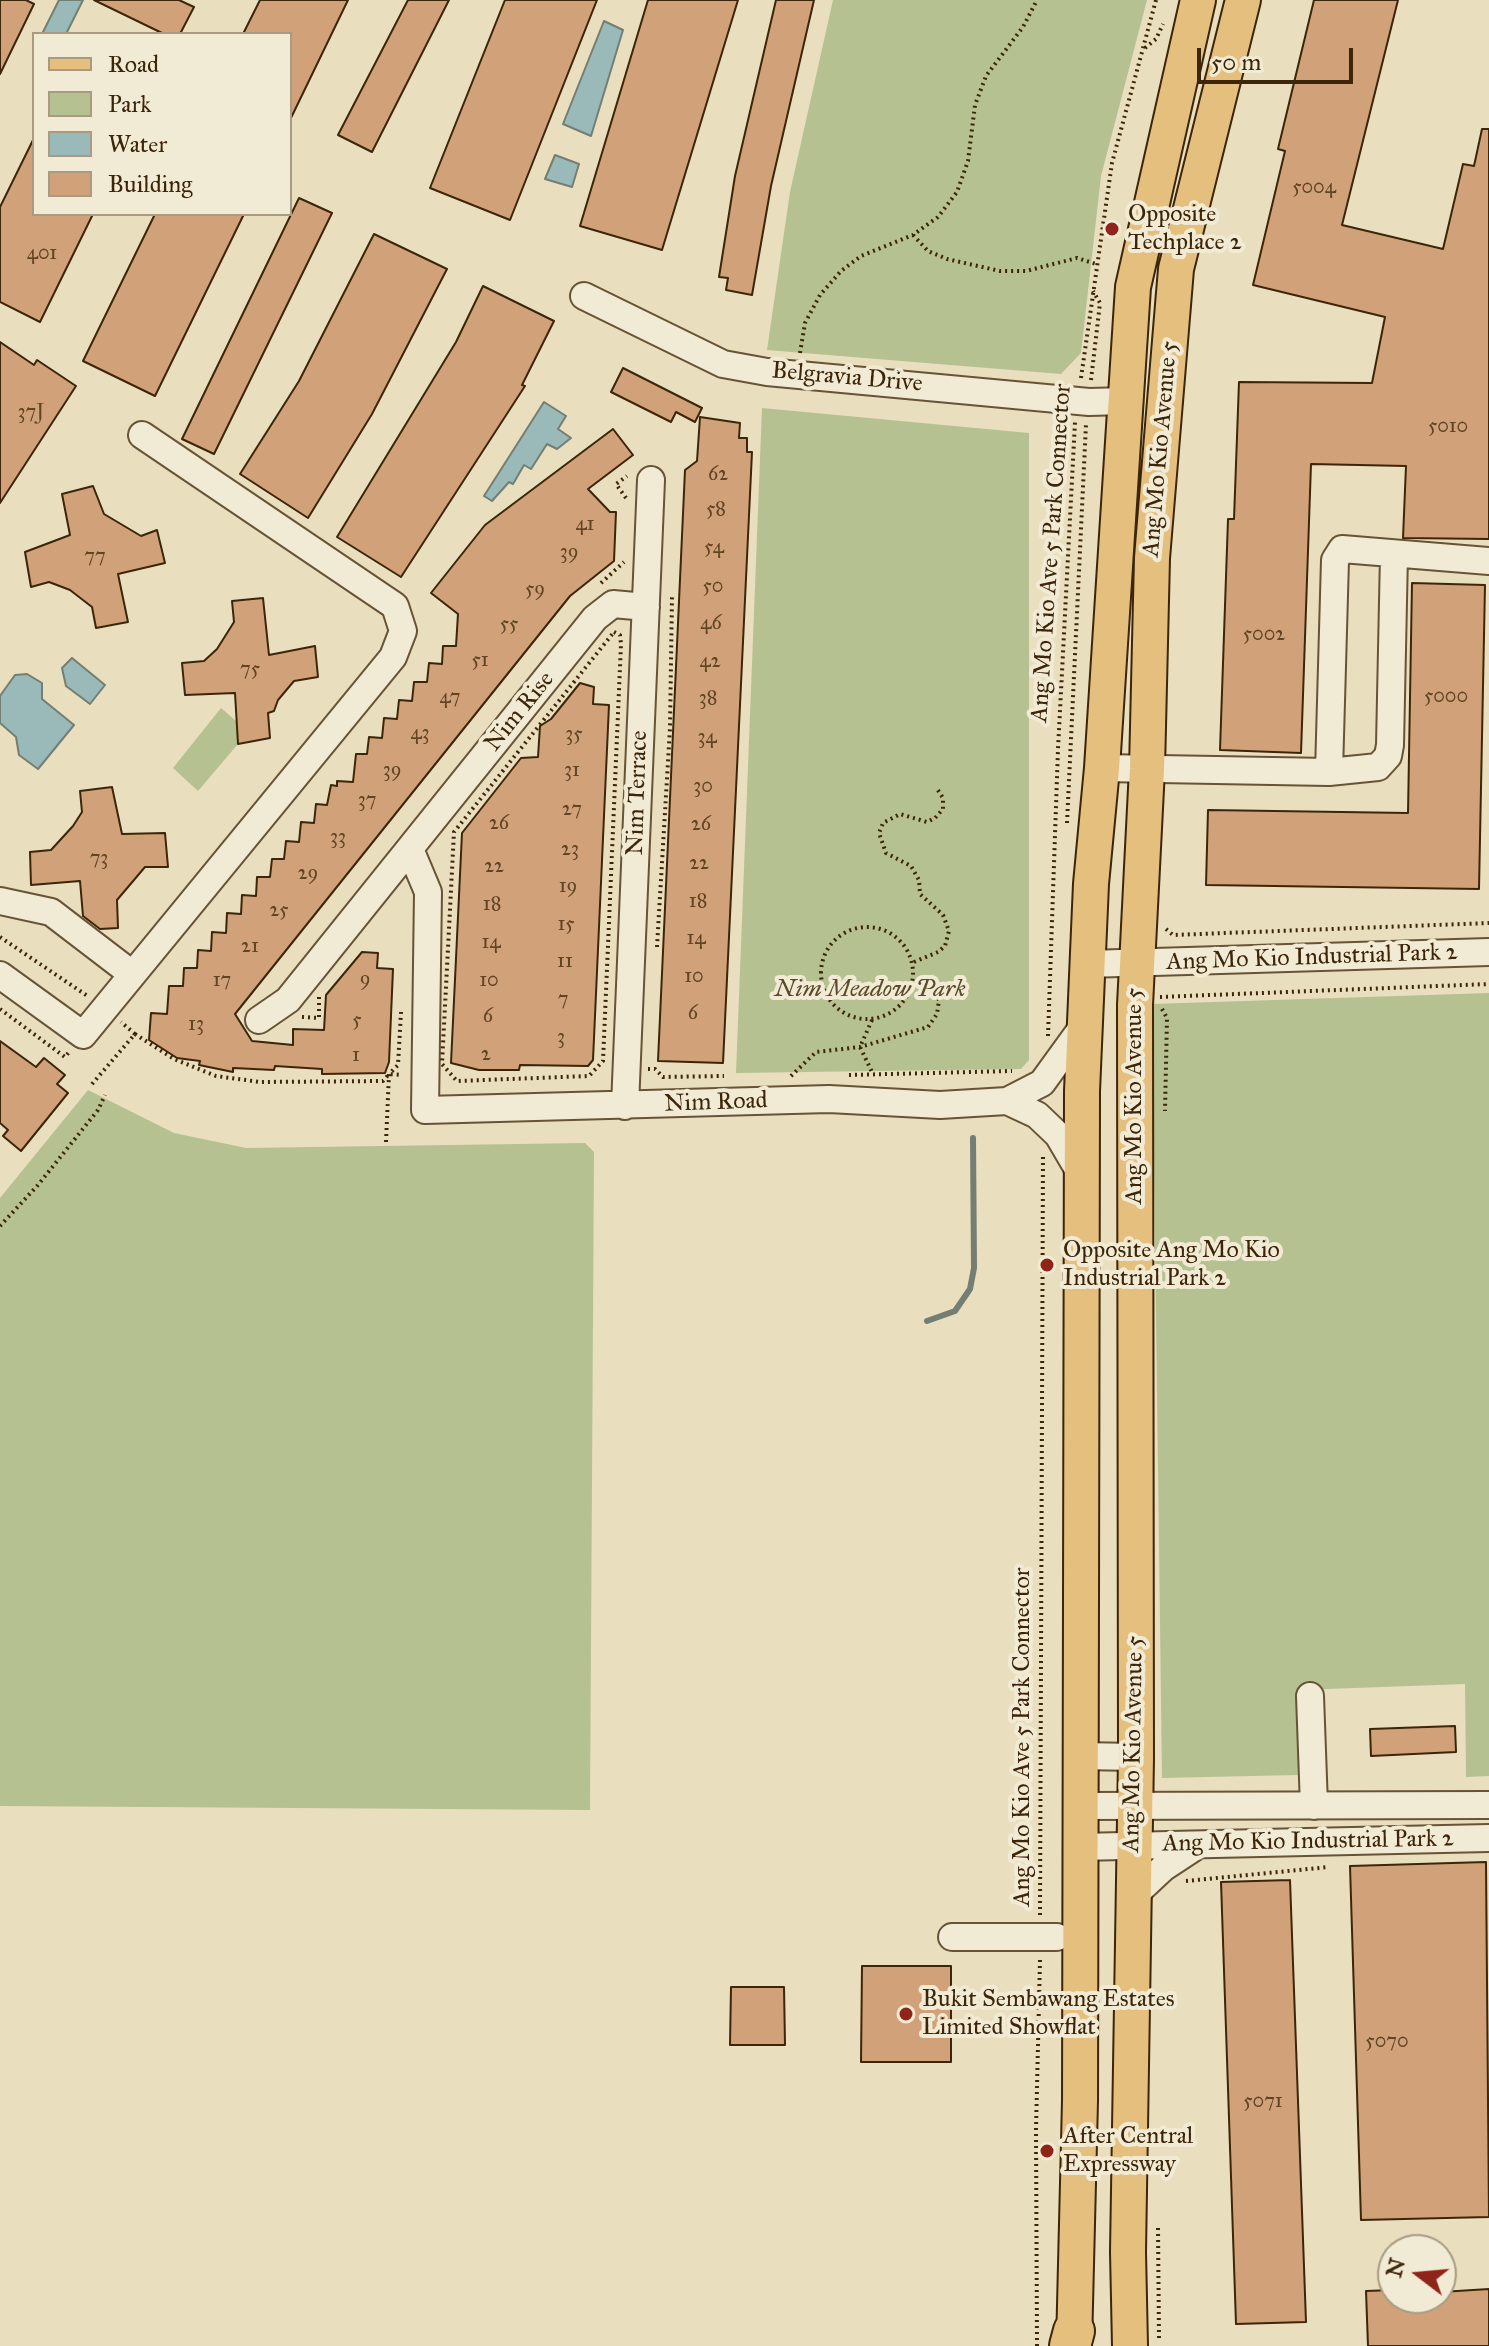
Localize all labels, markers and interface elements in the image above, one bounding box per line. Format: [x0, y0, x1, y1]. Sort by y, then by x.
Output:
legend [32, 32, 292, 216]
scale bar [1201, 32, 1357, 82]
text: 50 m [1211, 47, 1261, 77]
text: Road [108, 49, 159, 79]
text: Park [108, 89, 151, 119]
text: Water [108, 129, 167, 159]
text: Building [108, 169, 193, 199]
house number: 5004 [1292, 176, 1336, 200]
place label: Opposite Techplace 2 [1128, 201, 1242, 257]
marker: Opposite Techplace 2 [1103, 220, 1121, 238]
house number: 401 [27, 242, 57, 266]
street label: Ang Mo Kio Avenue 5 [1137, 340, 1185, 558]
street label: Belgravia Drive [770, 357, 924, 399]
street label: Ang Mo Kio Ave 5 Park Connector [1026, 383, 1078, 723]
house number: 37J [18, 401, 44, 425]
house number: 5010 [1428, 415, 1468, 439]
house number: 62 [708, 463, 728, 487]
house number: 58 [706, 498, 726, 522]
house number: 41 [575, 513, 595, 537]
house number: 54 [704, 536, 724, 560]
house number: 39 [560, 541, 578, 565]
house number: 77 [84, 545, 106, 569]
house number: 50 [703, 575, 723, 599]
house number: 59 [525, 578, 545, 602]
house number: 46 [700, 612, 722, 636]
house number: 55 [500, 613, 518, 637]
house number: 5002 [1243, 623, 1285, 647]
house number: 51 [471, 649, 489, 673]
house number: 42 [699, 650, 721, 674]
house number: 75 [240, 658, 260, 682]
street label: Nim Rise [479, 666, 561, 758]
house number: 5000 [1424, 685, 1468, 709]
house number: 47 [440, 686, 460, 710]
house number: 38 [699, 687, 717, 711]
house number: 43 [410, 722, 430, 746]
house number: 35 [565, 723, 583, 747]
house number: 34 [697, 726, 717, 750]
street label: Nim Terrace [621, 730, 655, 856]
house number: 39 [383, 759, 401, 783]
house number: 31 [564, 759, 580, 783]
house number: 30 [693, 775, 713, 799]
house number: 37 [358, 789, 376, 813]
house number: 27 [562, 798, 582, 822]
house number: 26 [489, 812, 509, 836]
house number: 26 [691, 813, 711, 837]
house number: 33 [330, 826, 346, 850]
house number: 23 [561, 838, 579, 862]
house number: 73 [90, 847, 108, 871]
house number: 22 [689, 852, 709, 876]
house number: 22 [484, 855, 504, 879]
house number: 29 [298, 862, 318, 886]
house number: 19 [559, 875, 577, 899]
house number: 18 [689, 890, 707, 914]
house number: 18 [483, 893, 501, 917]
house number: 25 [269, 899, 289, 923]
house number: 15 [557, 913, 575, 937]
house number: 14 [686, 927, 706, 951]
house number: 14 [481, 931, 501, 955]
house number: 21 [241, 935, 259, 959]
street label: Ang Mo Kio Industrial Park 2 [1166, 939, 1458, 977]
house number: 11 [557, 950, 573, 974]
house number: 10 [684, 965, 704, 989]
house number: 9 [360, 968, 370, 992]
house number: 17 [213, 969, 231, 993]
house number: 10 [479, 969, 499, 993]
park label: Nim Meadow Park [774, 976, 966, 1004]
house number: 7 [558, 988, 568, 1012]
street label: Ang Mo Kio Avenue 5 [1121, 988, 1149, 1204]
house number: 6 [688, 1002, 698, 1026]
house number: 6 [483, 1005, 493, 1029]
house number: 5 [352, 1009, 362, 1033]
house number: 13 [188, 1013, 204, 1037]
house number: 3 [557, 1026, 565, 1050]
house number: 2 [481, 1043, 491, 1067]
house number: 1 [352, 1044, 360, 1068]
street label: Nim Road [664, 1087, 768, 1119]
place label: Opposite Ang Mo Kio Industrial Park 2 [1063, 1237, 1280, 1293]
marker: Opposite Ang Mo Kio Industrial Park 2 [1038, 1256, 1056, 1274]
street label: Ang Mo Kio Ave 5 Park Connector [1009, 1567, 1037, 1907]
street label: Ang Mo Kio Avenue 5 [1118, 1635, 1150, 1853]
street label: Ang Mo Kio Industrial Park 2 [1162, 1825, 1454, 1859]
place label: Bukit Sembawang Estates Limited Showflat [922, 1986, 1174, 2042]
marker: Bukit Sembawang Estates Limited Showflat [897, 2005, 915, 2023]
house number: 5070 [1365, 2030, 1409, 2054]
house number: 5071 [1243, 2090, 1283, 2114]
place label: After Central Expressway [1063, 2123, 1193, 2179]
marker: After Central Expressway [1038, 2142, 1056, 2160]
north arrow [1377, 2234, 1457, 2314]
text: N [1380, 2255, 1411, 2281]

